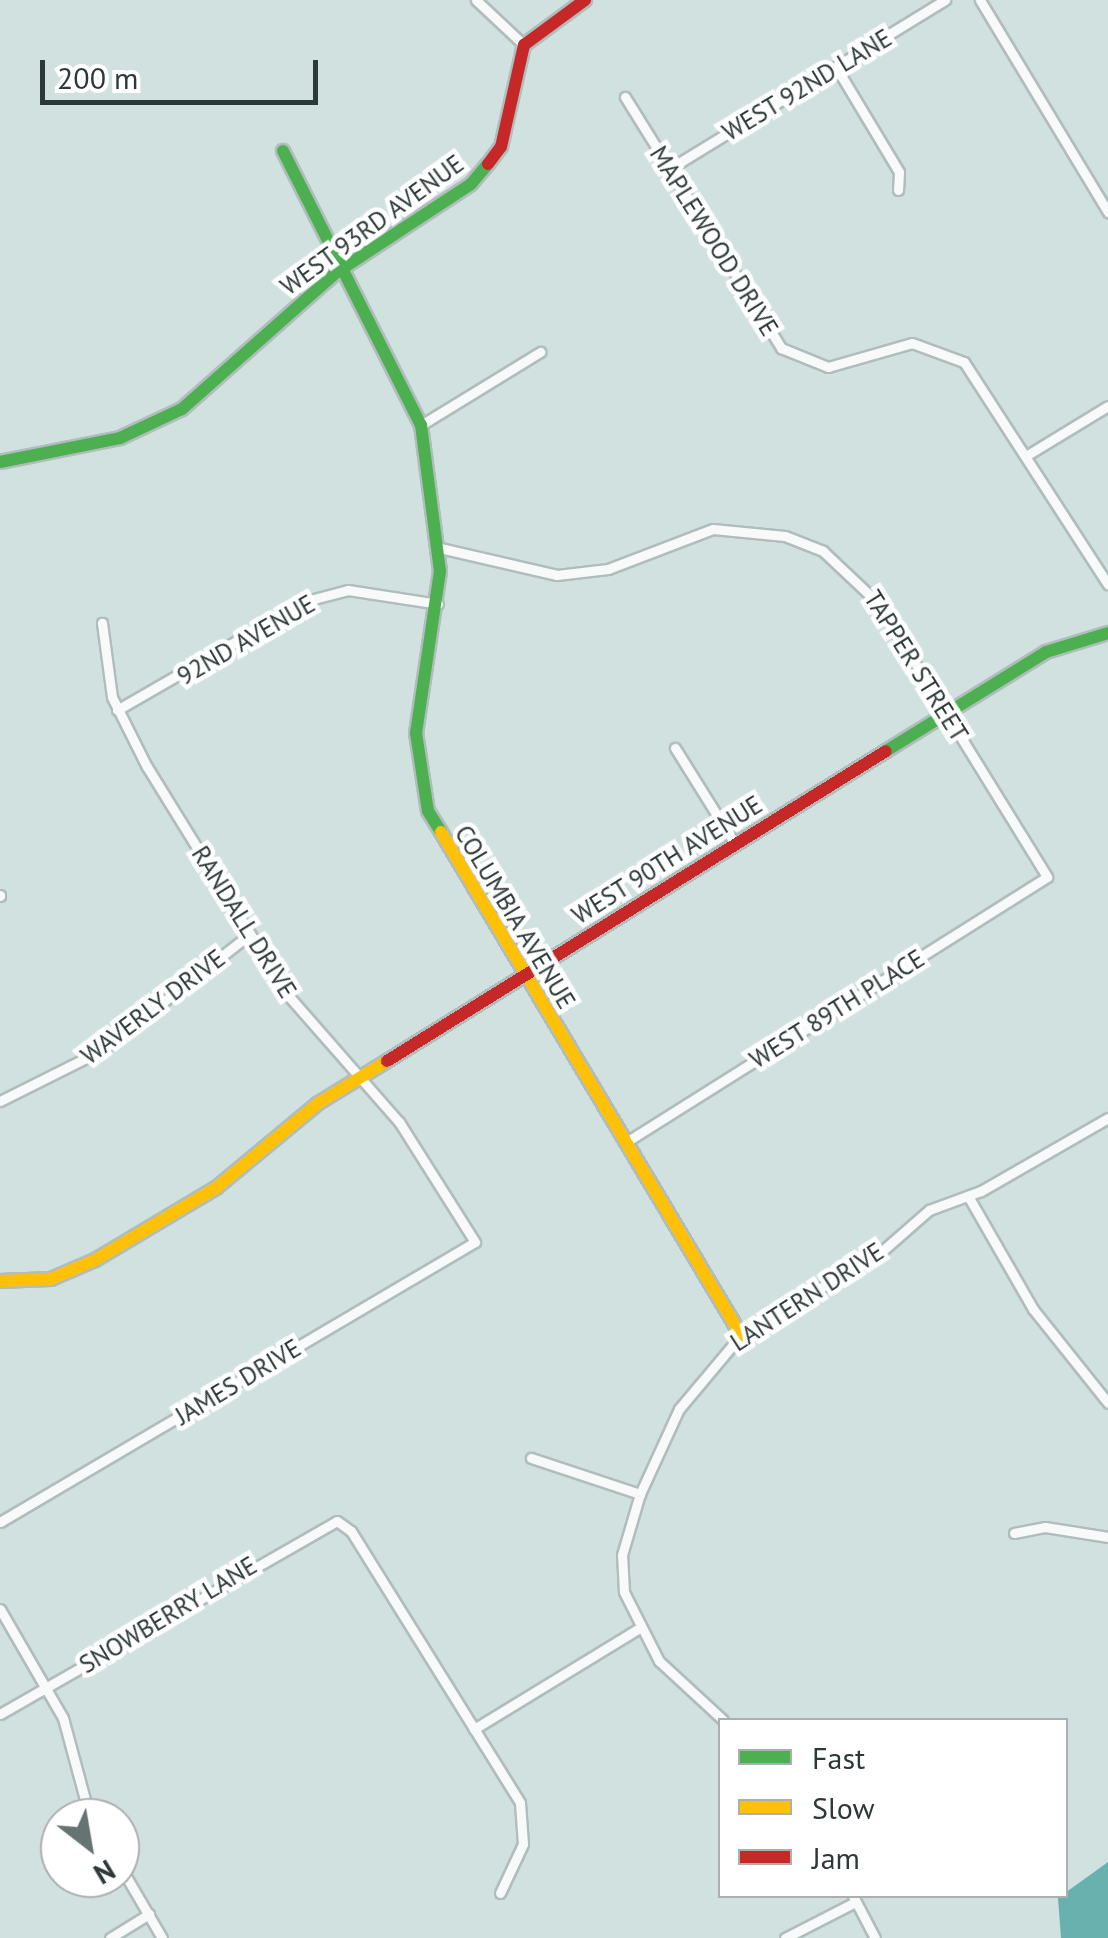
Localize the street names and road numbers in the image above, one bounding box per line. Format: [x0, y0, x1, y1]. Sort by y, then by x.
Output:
street label: WEST 92ND LANE [717, 22, 897, 148]
street label: MAPLEWOOD DRIVE [643, 141, 785, 341]
street label: WEST 93RD AVENUE [274, 148, 470, 302]
street label: TAPPER STREET [858, 585, 974, 747]
street label: 92ND AVENUE [172, 588, 320, 692]
street label: WEST 90TH AVENUE [566, 789, 768, 931]
street label: COLUMBIA AVENUE [448, 819, 582, 1015]
street label: RANDALL DRIVE [185, 840, 303, 1004]
street label: WAVERLY DRIVE [75, 943, 231, 1071]
street label: WEST 89TH PLACE [744, 943, 930, 1075]
street label: LANTERN DRIVE [725, 1236, 889, 1358]
street label: JAMES DRIVE [170, 1333, 306, 1431]
street label: SNOWBERRY LANE [74, 1550, 262, 1680]

